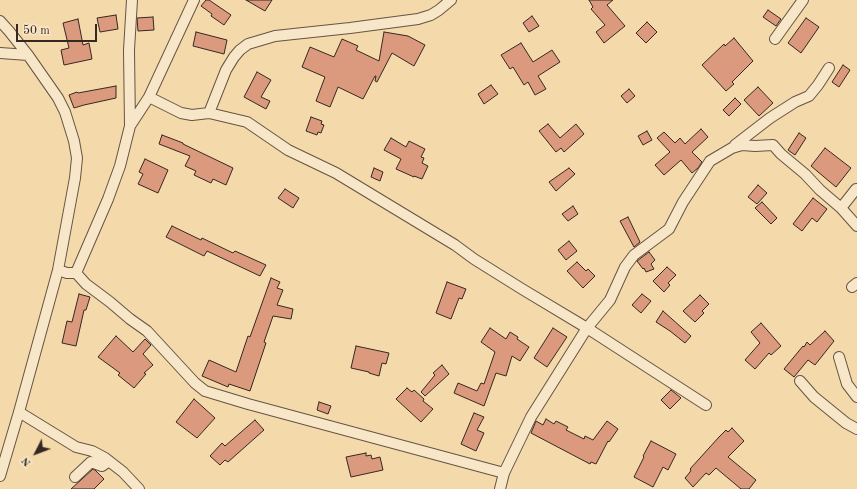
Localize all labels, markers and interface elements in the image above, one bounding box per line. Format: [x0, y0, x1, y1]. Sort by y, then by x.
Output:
scale bar [18, 16, 99, 42]
text: 50 m [23, 25, 50, 37]
north arrow [16, 433, 56, 473]
text: N [20, 455, 34, 468]

